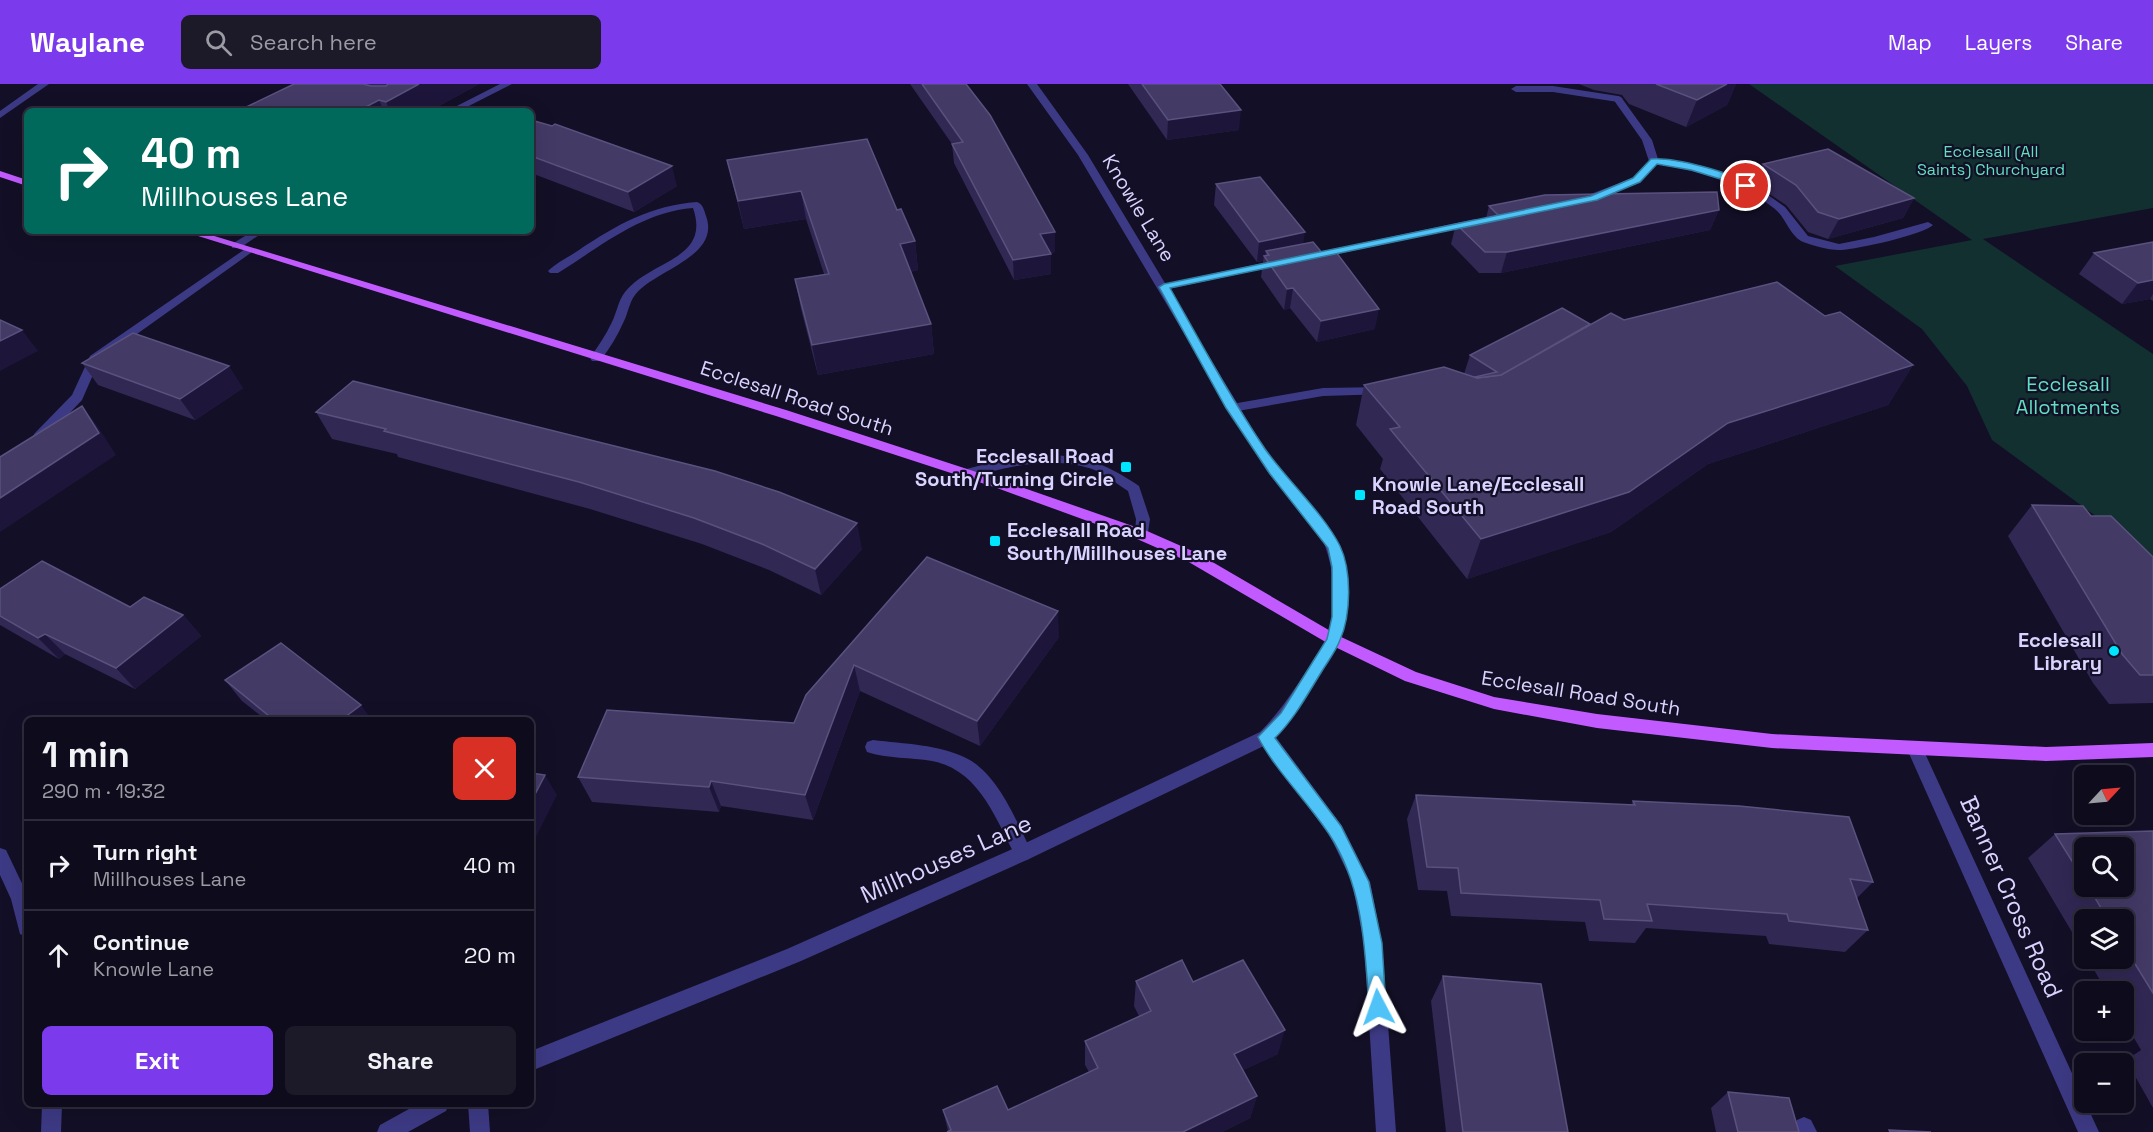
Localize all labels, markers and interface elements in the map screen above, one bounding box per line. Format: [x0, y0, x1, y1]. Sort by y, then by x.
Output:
search box [181, 15, 601, 69]
text: Waylane [30, 24, 145, 60]
icon: search [202, 26, 235, 59]
text: Search here [250, 28, 377, 56]
text: Map [1888, 29, 1932, 56]
text: Layers [1965, 29, 2032, 56]
text: Share [2065, 29, 2123, 56]
text: 40 m [141, 127, 241, 180]
icon: right [42, 132, 120, 210]
park label: Ecclesall (All Saints) Churchyard [1917, 141, 2065, 180]
street label: Knowle Lane [1097, 149, 1181, 267]
pin [1720, 160, 1771, 211]
icon: arrive [1729, 169, 1762, 202]
text: Millhouses Lane [141, 179, 348, 214]
street label: Ecclesall Road South [697, 355, 897, 441]
park label: Ecclesall Allotments [2016, 371, 2120, 420]
place label: Ecclesall Road South/Turning Circle [915, 443, 1114, 492]
marker: Ecclesall Road South/Turning Circle [1119, 460, 1133, 474]
place label: Knowle Lane/Ecclesall Road South [1372, 471, 1584, 520]
marker: Knowle Lane/Ecclesall Road South [1353, 488, 1367, 502]
place label: Ecclesall Road South/Millhouses Lane [1007, 517, 1227, 566]
marker: Ecclesall Road South/Millhouses Lane [988, 534, 1002, 548]
place label: Ecclesall Library [2018, 627, 2102, 676]
marker: Ecclesall Library [2107, 644, 2121, 658]
street label: Ecclesall Road South [1480, 664, 1682, 722]
text: 1 min [42, 732, 130, 778]
button: close [453, 737, 516, 800]
north arrow [2074, 765, 2134, 825]
map controls [2074, 765, 2134, 1113]
text: 290 m · 19:32 [42, 778, 165, 804]
street label: Banner Cross Road [1953, 791, 2070, 1003]
street label: Millhouses Lane [855, 807, 1036, 910]
button: search [2074, 837, 2134, 897]
text: Turn right [93, 838, 198, 866]
icon: right [42, 849, 75, 882]
text: 40 m [464, 851, 516, 879]
text: Millhouses Lane [93, 866, 246, 892]
button: layers [2074, 909, 2134, 969]
text: Continue [93, 928, 189, 956]
icon: ahead [42, 939, 75, 972]
text: 20 m [464, 941, 516, 969]
text: Knowle Lane [93, 956, 214, 982]
position arrow [1346, 975, 1410, 1039]
button: + [2074, 981, 2134, 1041]
button: Exit [42, 1026, 273, 1095]
button: Share [285, 1026, 516, 1095]
button: − [2074, 1053, 2134, 1113]

